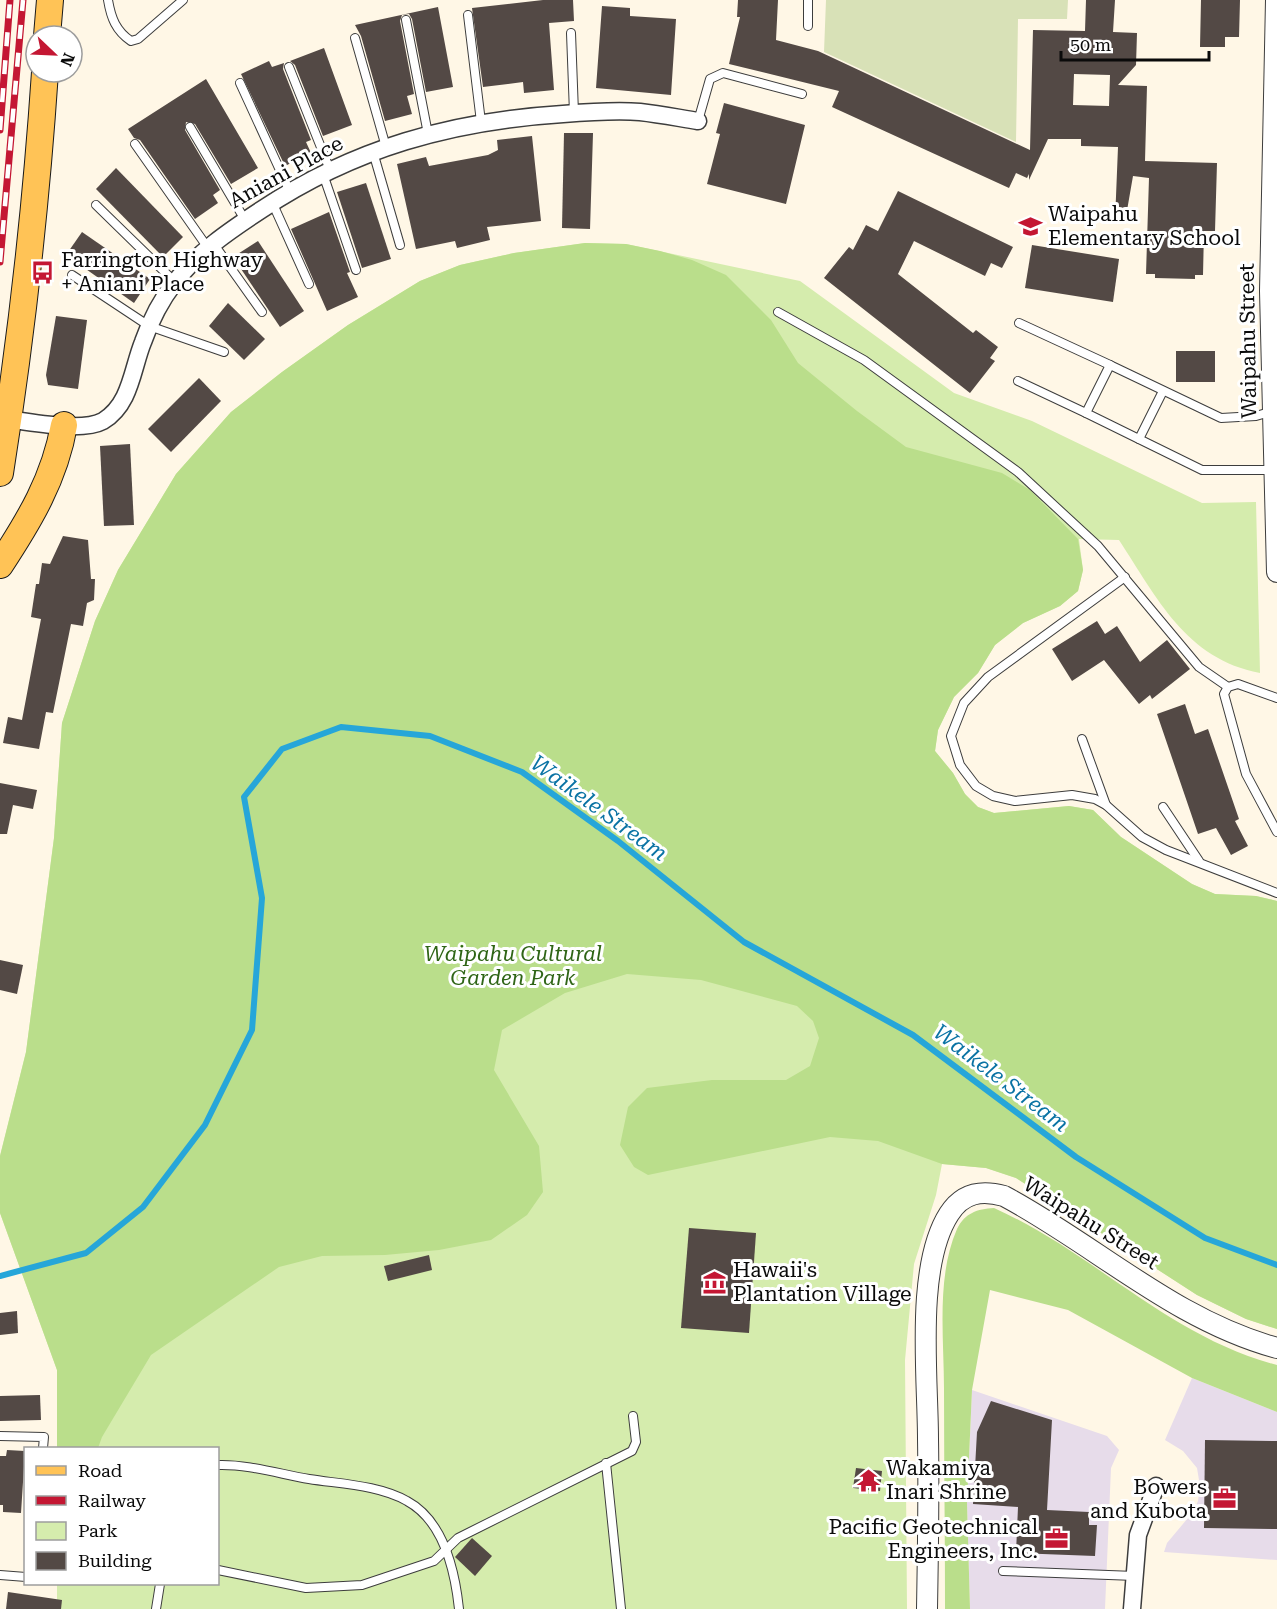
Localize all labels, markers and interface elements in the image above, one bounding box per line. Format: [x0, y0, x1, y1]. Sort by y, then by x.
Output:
north arrow [24, 24, 84, 84]
scale bar [1061, 24, 1210, 62]
text: 50 m [1070, 34, 1111, 55]
text: N [56, 50, 79, 69]
street label: Aniani Place [225, 131, 347, 213]
place label: Waipahu Elementary School [1048, 202, 1241, 250]
school or university icon: Waipahu Elementary School [1017, 213, 1043, 239]
place label: Farrington Highway + Aniani Place [61, 248, 263, 296]
bus stop icon: Farrington Highway + Aniani Place [30, 259, 56, 285]
street label: Waipahu Street [1235, 263, 1261, 419]
water label: Waikele Stream [526, 750, 672, 866]
park label: Waipahu Cultural Garden Park [424, 942, 602, 990]
water label: Waikele Stream [929, 1019, 1073, 1137]
street label: Waipahu Street [1019, 1172, 1163, 1274]
place label: Hawaii's Plantation Village [733, 1258, 912, 1306]
museum icon: Hawaii's Plantation Village [702, 1269, 728, 1295]
legend [24, 1447, 219, 1585]
place label: Wakamiya Inari Shrine [886, 1456, 1007, 1504]
text: Road [78, 1460, 123, 1481]
temple icon: Wakamiya Inari Shrine [855, 1467, 881, 1493]
place label: Bowers and Kubota [1090, 1475, 1208, 1523]
office icon: Bowers and Kubota [1212, 1486, 1238, 1512]
text: Railway [78, 1490, 146, 1511]
place label: Pacific Geotechnical Engineers, Inc. [829, 1515, 1039, 1563]
text: Park [78, 1520, 118, 1541]
office icon: Pacific Geotechnical Engineers, Inc. [1043, 1526, 1069, 1552]
text: Building [78, 1550, 152, 1571]

